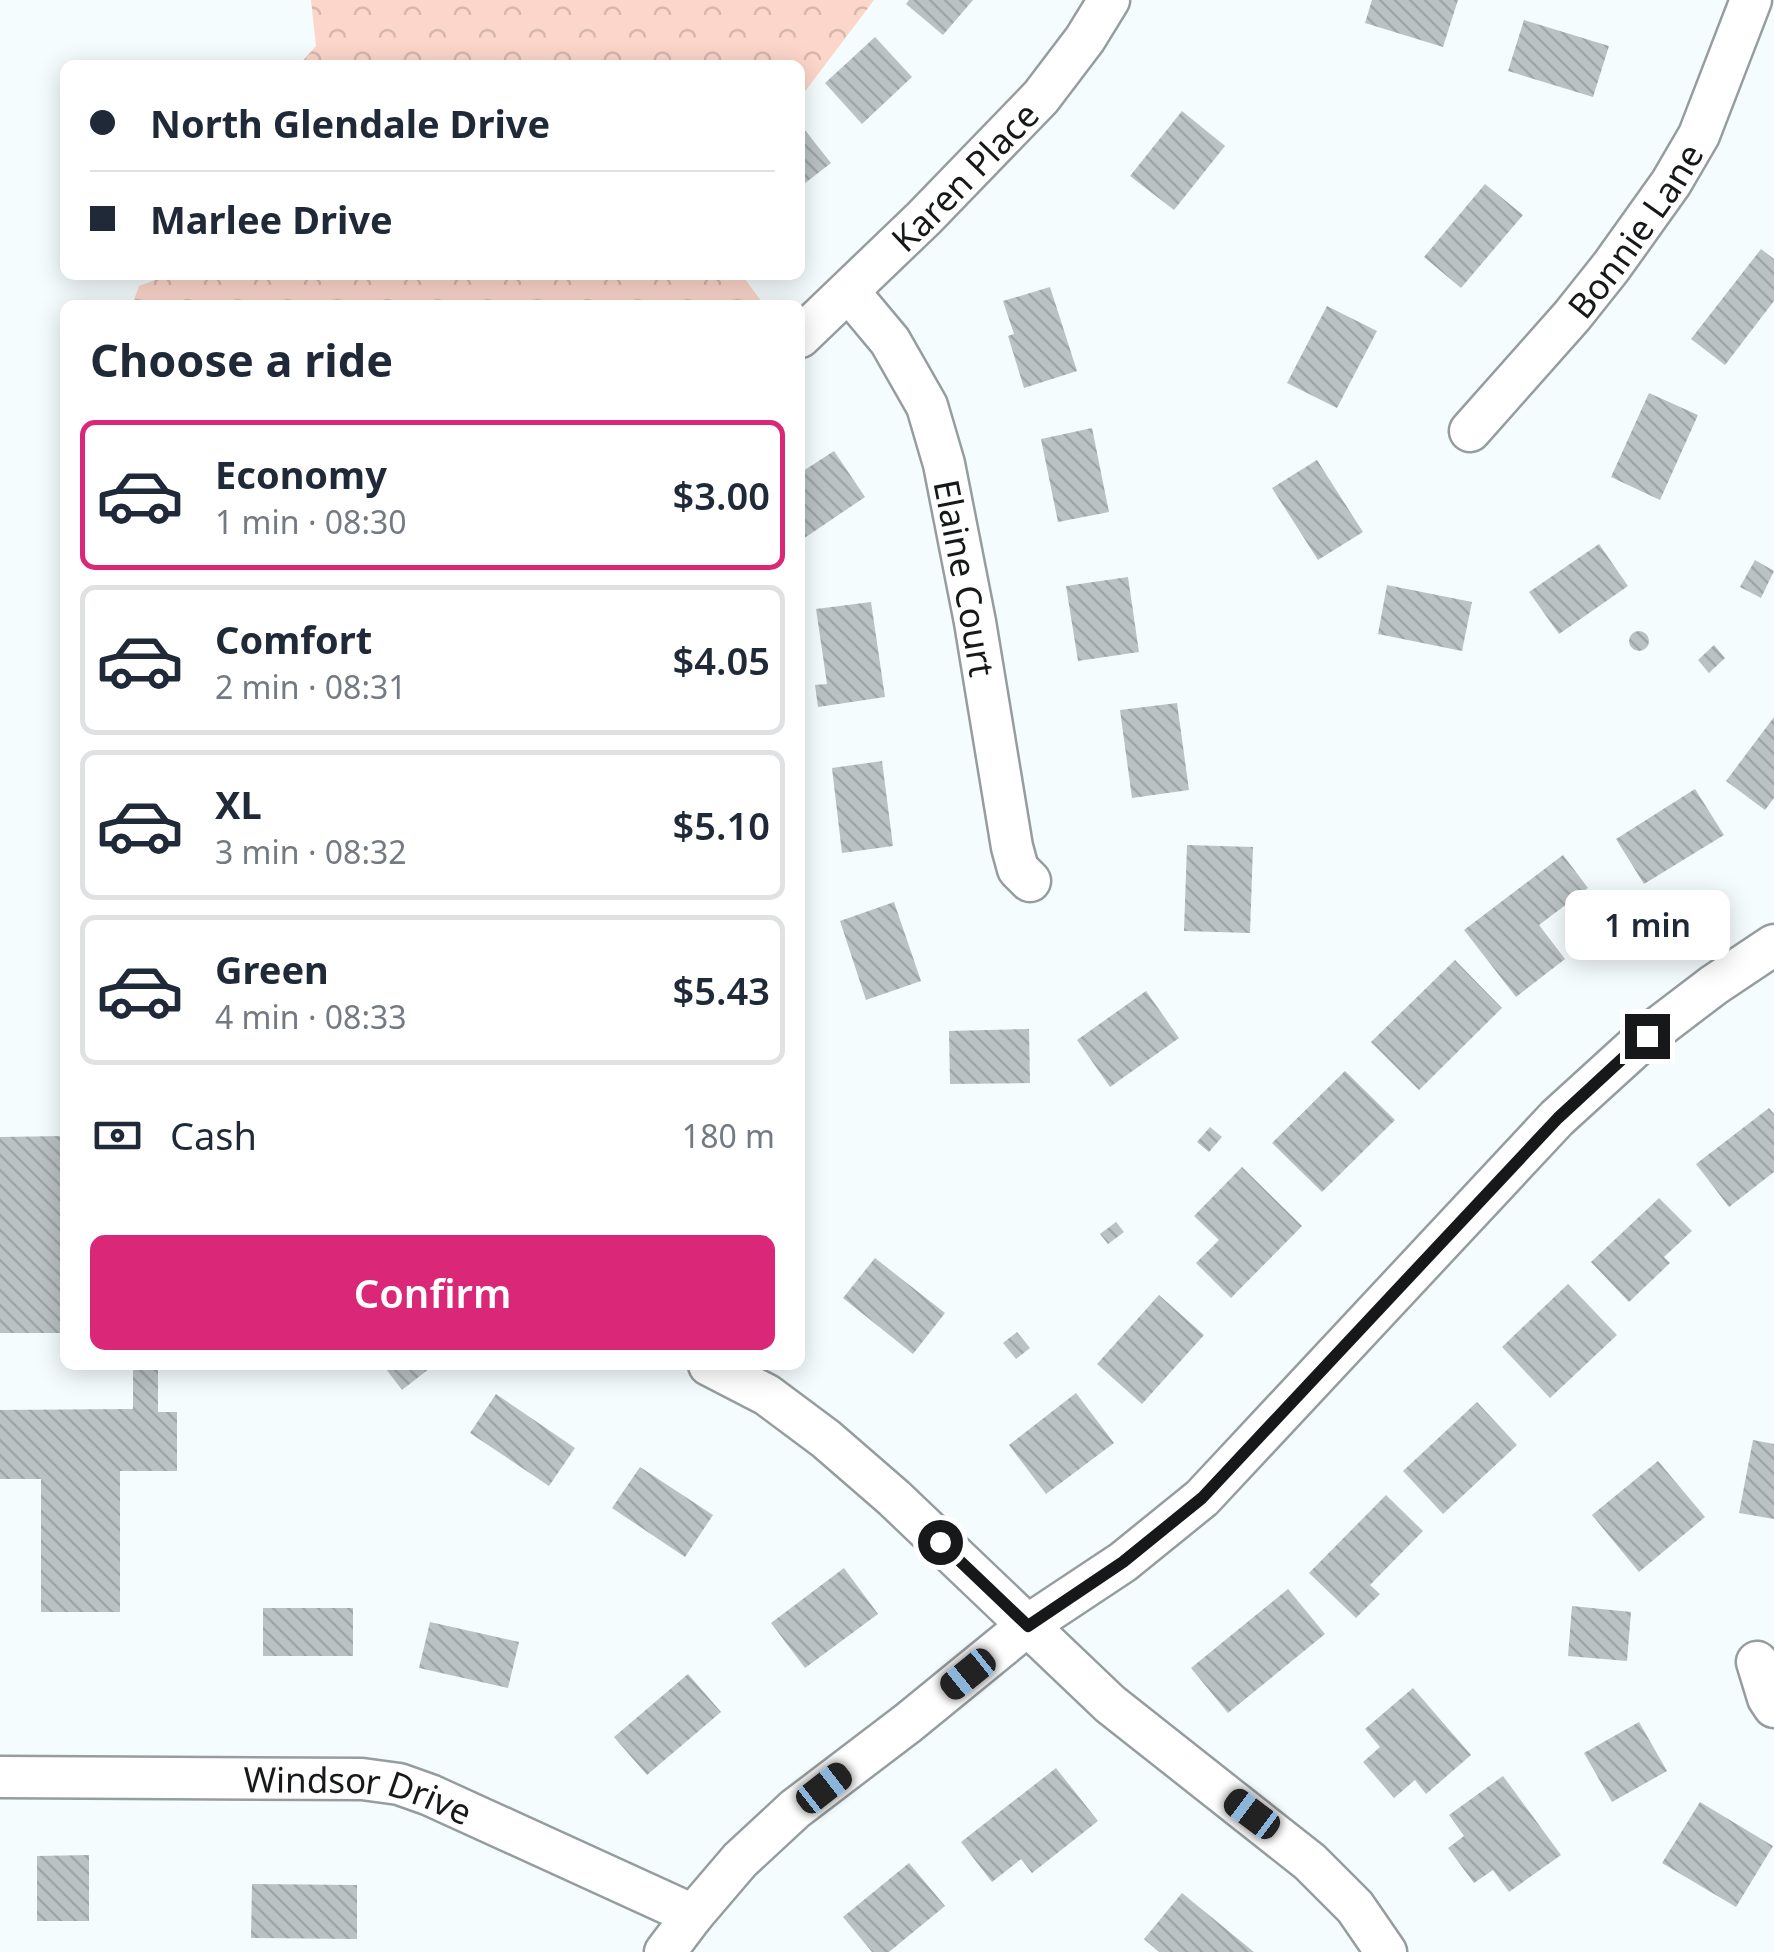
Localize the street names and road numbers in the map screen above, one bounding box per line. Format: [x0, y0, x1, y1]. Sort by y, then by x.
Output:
street label: Karen Place [880, 91, 1048, 261]
street label: Bonnie Lane [1556, 134, 1713, 327]
street label: Elaine Court [924, 475, 1007, 680]
street label: Windsor Drive [243, 1755, 480, 1835]

